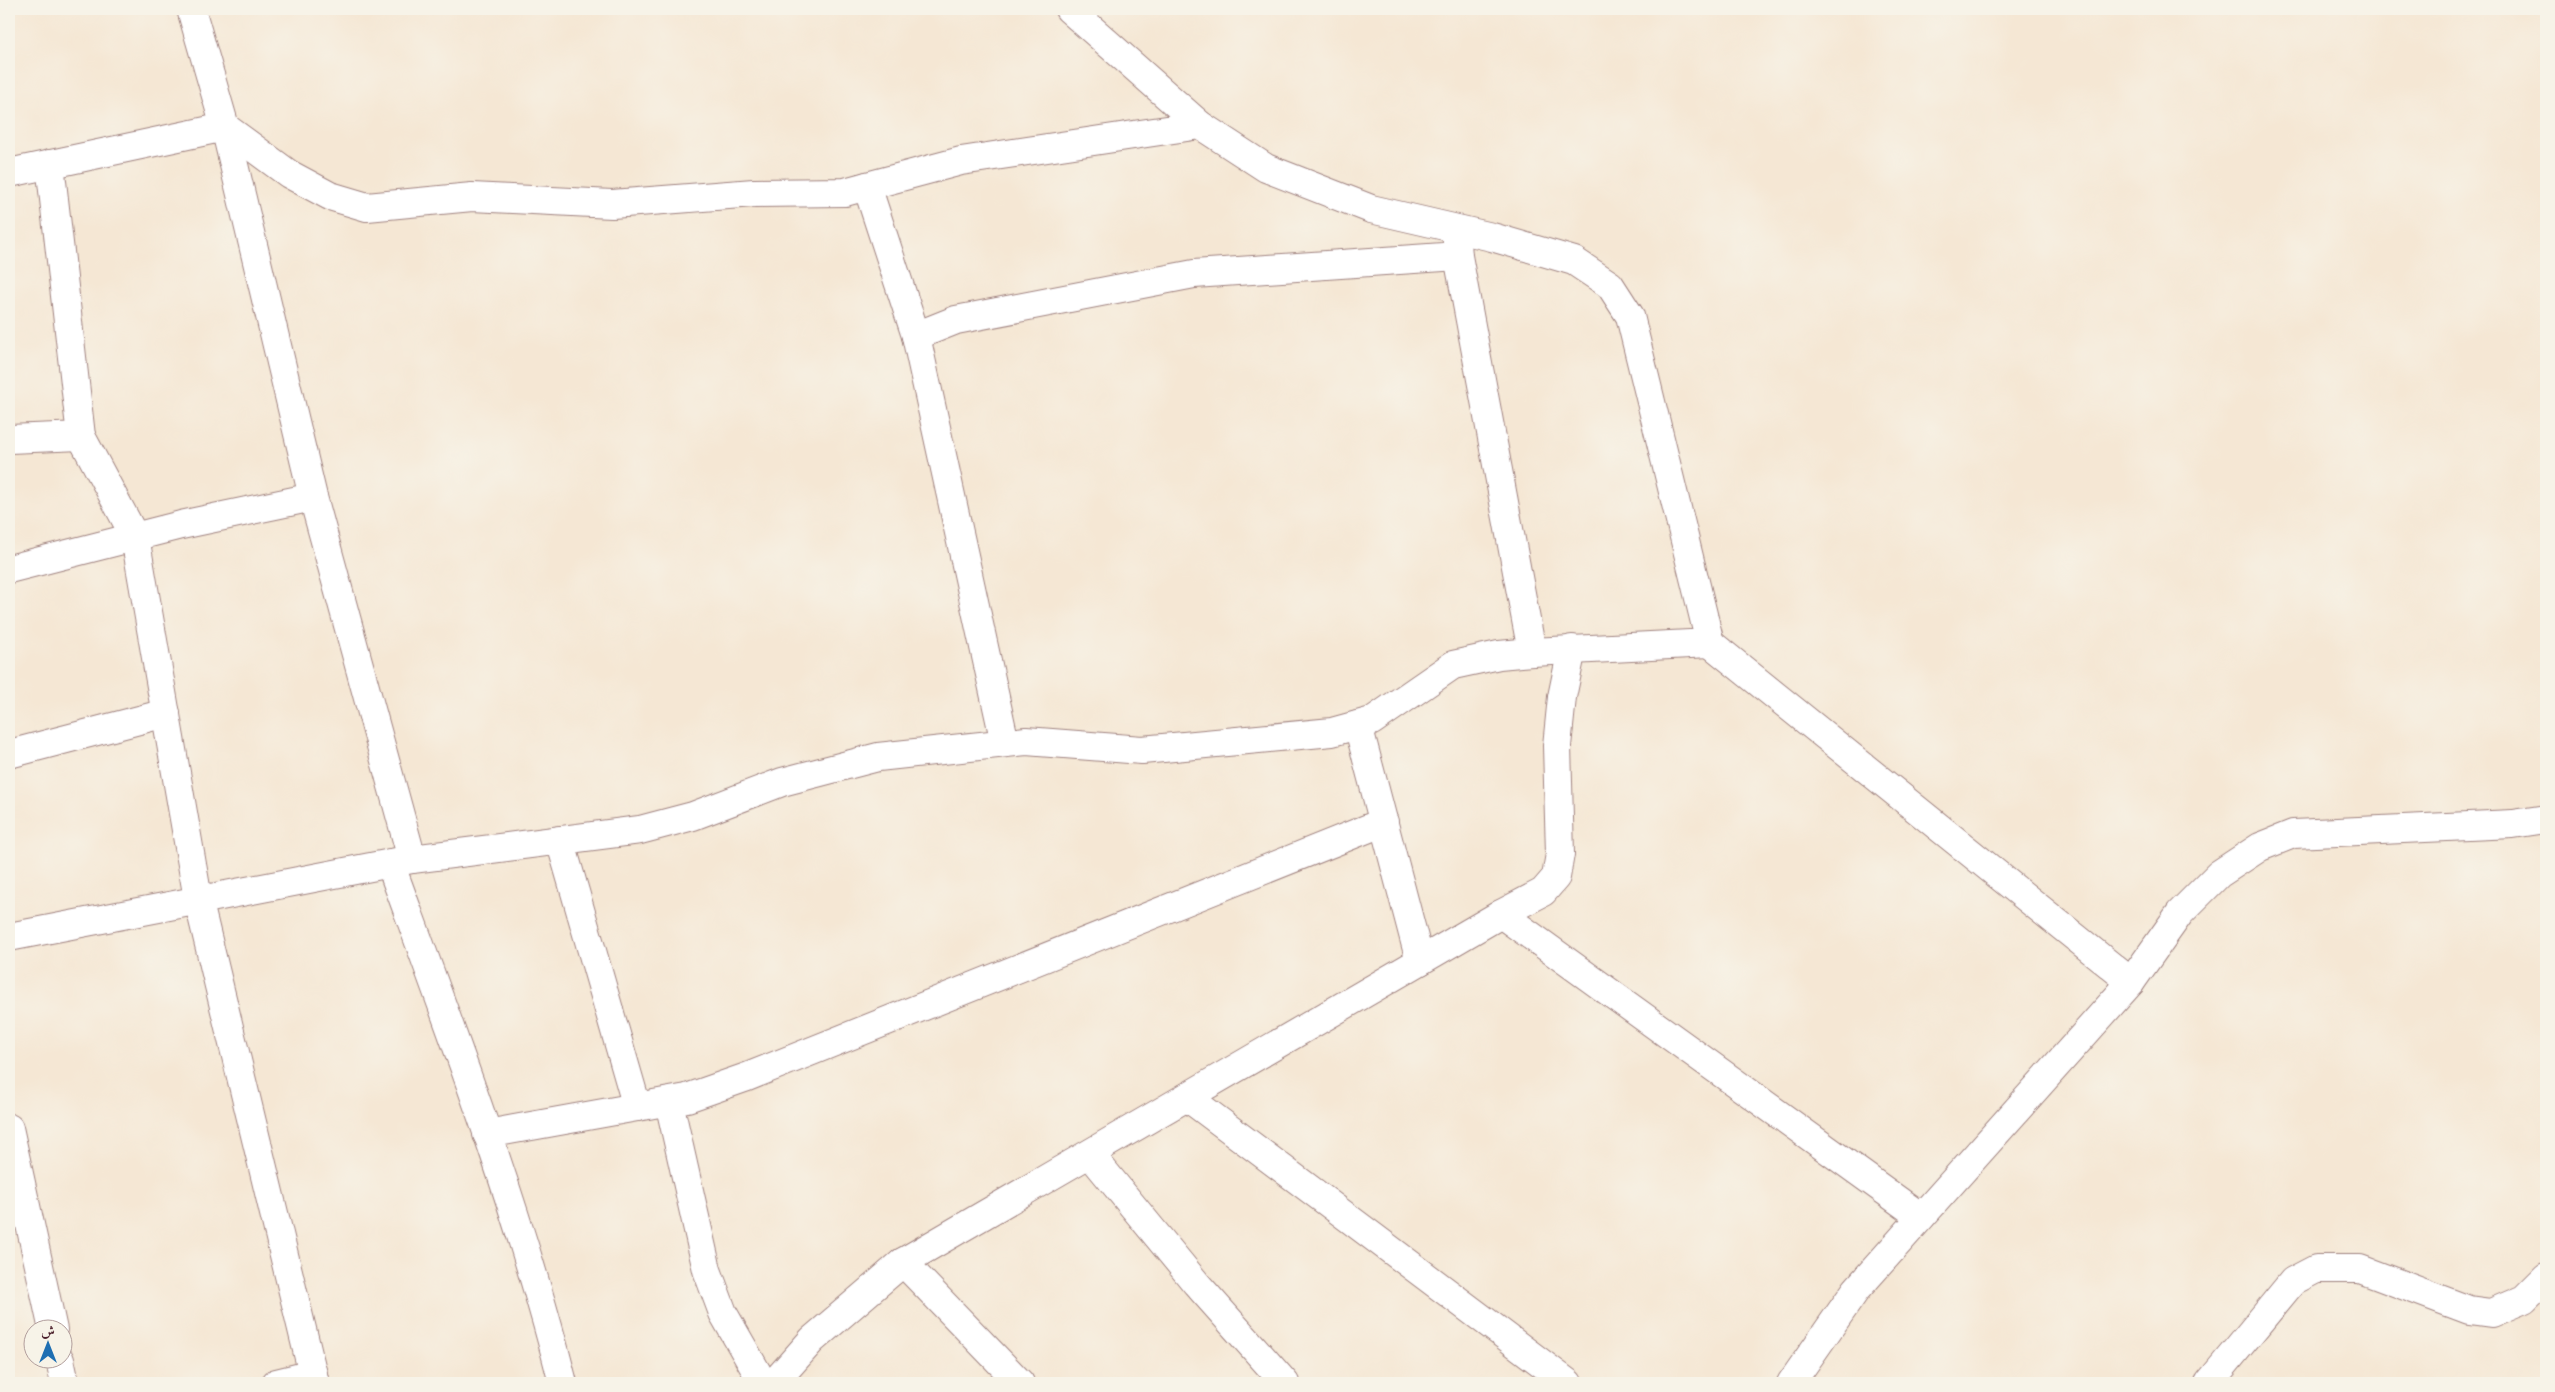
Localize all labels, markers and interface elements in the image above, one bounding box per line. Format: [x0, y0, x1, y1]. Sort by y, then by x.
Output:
north arrow [22, 1320, 72, 1370]
text: ش [41, 1323, 55, 1342]

